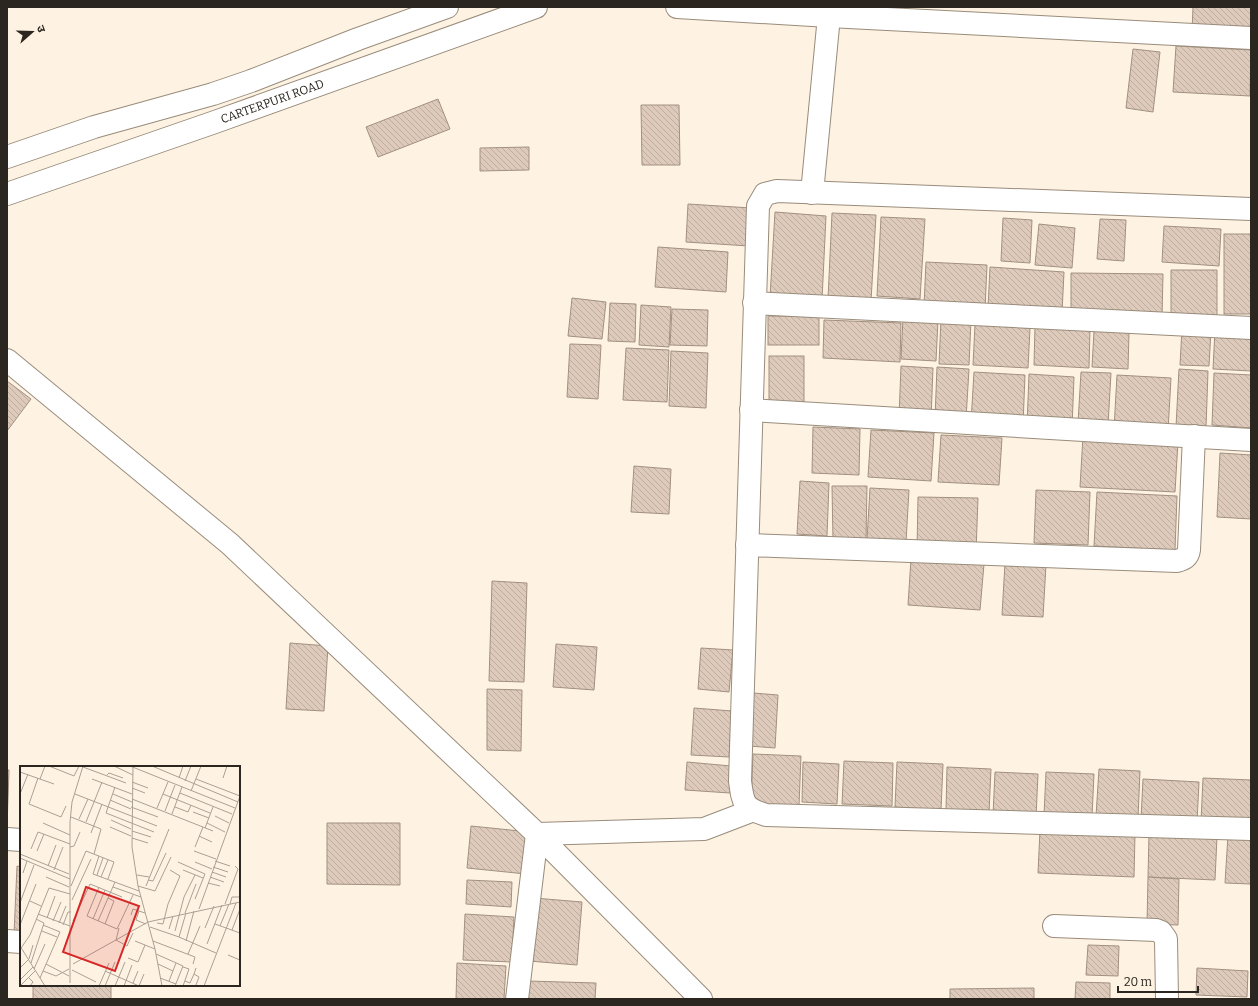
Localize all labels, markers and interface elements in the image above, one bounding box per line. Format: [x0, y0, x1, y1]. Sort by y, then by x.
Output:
north arrow [12, 12, 52, 52]
text: उ [34, 24, 48, 35]
street label: CARTERPURI ROAD [219, 77, 326, 126]
inset map [20, 766, 240, 986]
scale bar [1118, 968, 1198, 994]
text: 20 m [1124, 975, 1153, 989]

